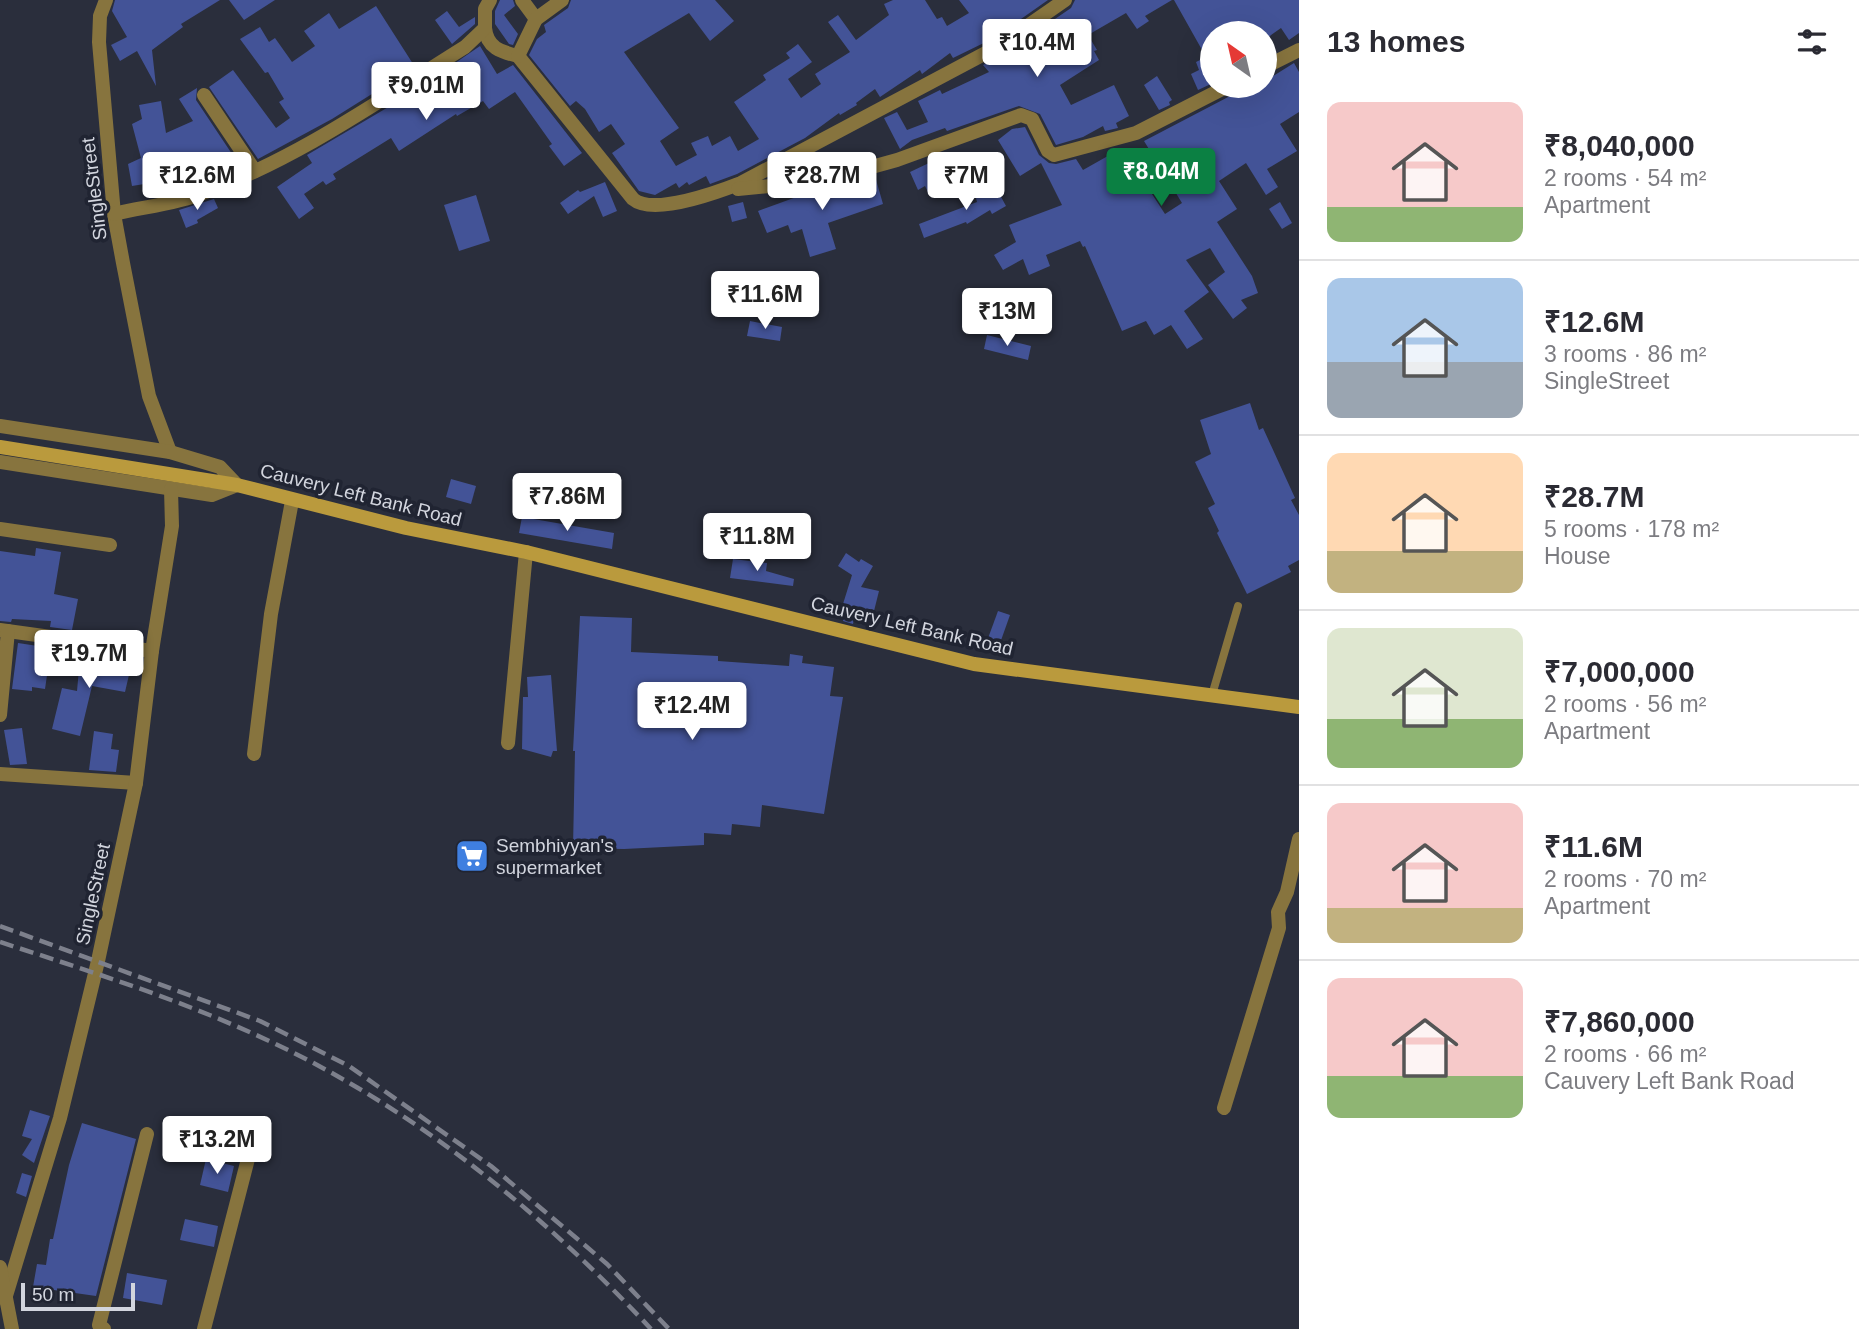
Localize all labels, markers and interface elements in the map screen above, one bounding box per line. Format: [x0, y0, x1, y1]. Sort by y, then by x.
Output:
pin: ₹10.4M [980, 20, 1094, 79]
north arrow [1200, 21, 1278, 98]
map controls [1200, 21, 1277, 98]
icon: filters [1793, 23, 1831, 61]
text: 13 homes [1327, 25, 1465, 58]
text: ₹10.4M [998, 29, 1076, 55]
pin: ₹9.01M [369, 62, 483, 122]
text: ₹9.01M [387, 72, 465, 98]
text: ₹8,040,000 [1544, 129, 1695, 162]
icon: home [1383, 130, 1467, 214]
street label: SingleStreet [77, 136, 111, 242]
pin: ₹8.04M [1104, 148, 1218, 208]
pin: ₹12.6M [140, 152, 254, 212]
pin: ₹28.7M [765, 152, 879, 212]
pin: ₹7M [932, 152, 1000, 212]
text: ₹8.04M [1122, 158, 1200, 184]
text: ₹12.6M [158, 162, 236, 188]
text: ₹28.7M [783, 162, 861, 188]
text: ₹7M [943, 162, 989, 188]
text: 2 rooms · 54 m² [1544, 165, 1706, 191]
text: Apartment [1544, 192, 1650, 218]
pin: ₹11.6M [708, 272, 822, 331]
text: ₹11.6M [727, 281, 803, 307]
pin: ₹13M [966, 288, 1048, 348]
text: ₹13M [978, 298, 1036, 324]
text: ₹12.6M [1544, 305, 1645, 338]
icon: home [1383, 306, 1467, 390]
text: 3 rooms · 86 m² [1544, 341, 1706, 367]
text: SingleStreet [1544, 368, 1669, 394]
street label: Cauvery Left Bank Road [258, 460, 464, 530]
pin: ₹7.86M [510, 474, 624, 533]
text: ₹28.7M [1544, 480, 1645, 513]
icon: home [1383, 481, 1467, 565]
text: ₹7.86M [528, 483, 606, 509]
pin: ₹11.8M [700, 514, 814, 573]
text: 5 rooms · 178 m² [1544, 516, 1719, 542]
text: ₹11.8M [719, 523, 795, 549]
text: House [1544, 543, 1610, 569]
street label: Cauvery Left Bank Road [809, 592, 1015, 660]
pin: ₹19.7M [32, 630, 146, 690]
text: ₹19.7M [50, 640, 128, 666]
text: ₹7,000,000 [1544, 655, 1695, 688]
icon: home [1383, 656, 1467, 740]
pin: ₹12.4M [635, 682, 749, 742]
text: 2 rooms · 56 m² [1544, 691, 1706, 717]
text: ₹12.4M [653, 692, 731, 718]
text: Apartment [1544, 718, 1650, 744]
text: ₹11.6M [1544, 830, 1643, 863]
icon: home [1383, 831, 1467, 915]
place label: Sembhiyyan's supermarket [496, 835, 614, 878]
supermarket icon: Sembhiyyan's supermarket [453, 837, 491, 875]
street label: SingleStreet [72, 840, 114, 947]
text: 2 rooms · 70 m² [1544, 866, 1706, 892]
text: Apartment [1544, 893, 1650, 919]
text: ₹7,860,000 [1544, 1005, 1695, 1038]
icon: home [1383, 1006, 1467, 1090]
text: 2 rooms · 66 m² [1544, 1041, 1706, 1067]
text: Cauvery Left Bank Road [1544, 1068, 1795, 1094]
pin: ₹13.2M [160, 1116, 274, 1176]
text: ₹13.2M [178, 1126, 256, 1152]
scale bar [21, 1280, 135, 1312]
text: 50 m [32, 1284, 74, 1305]

